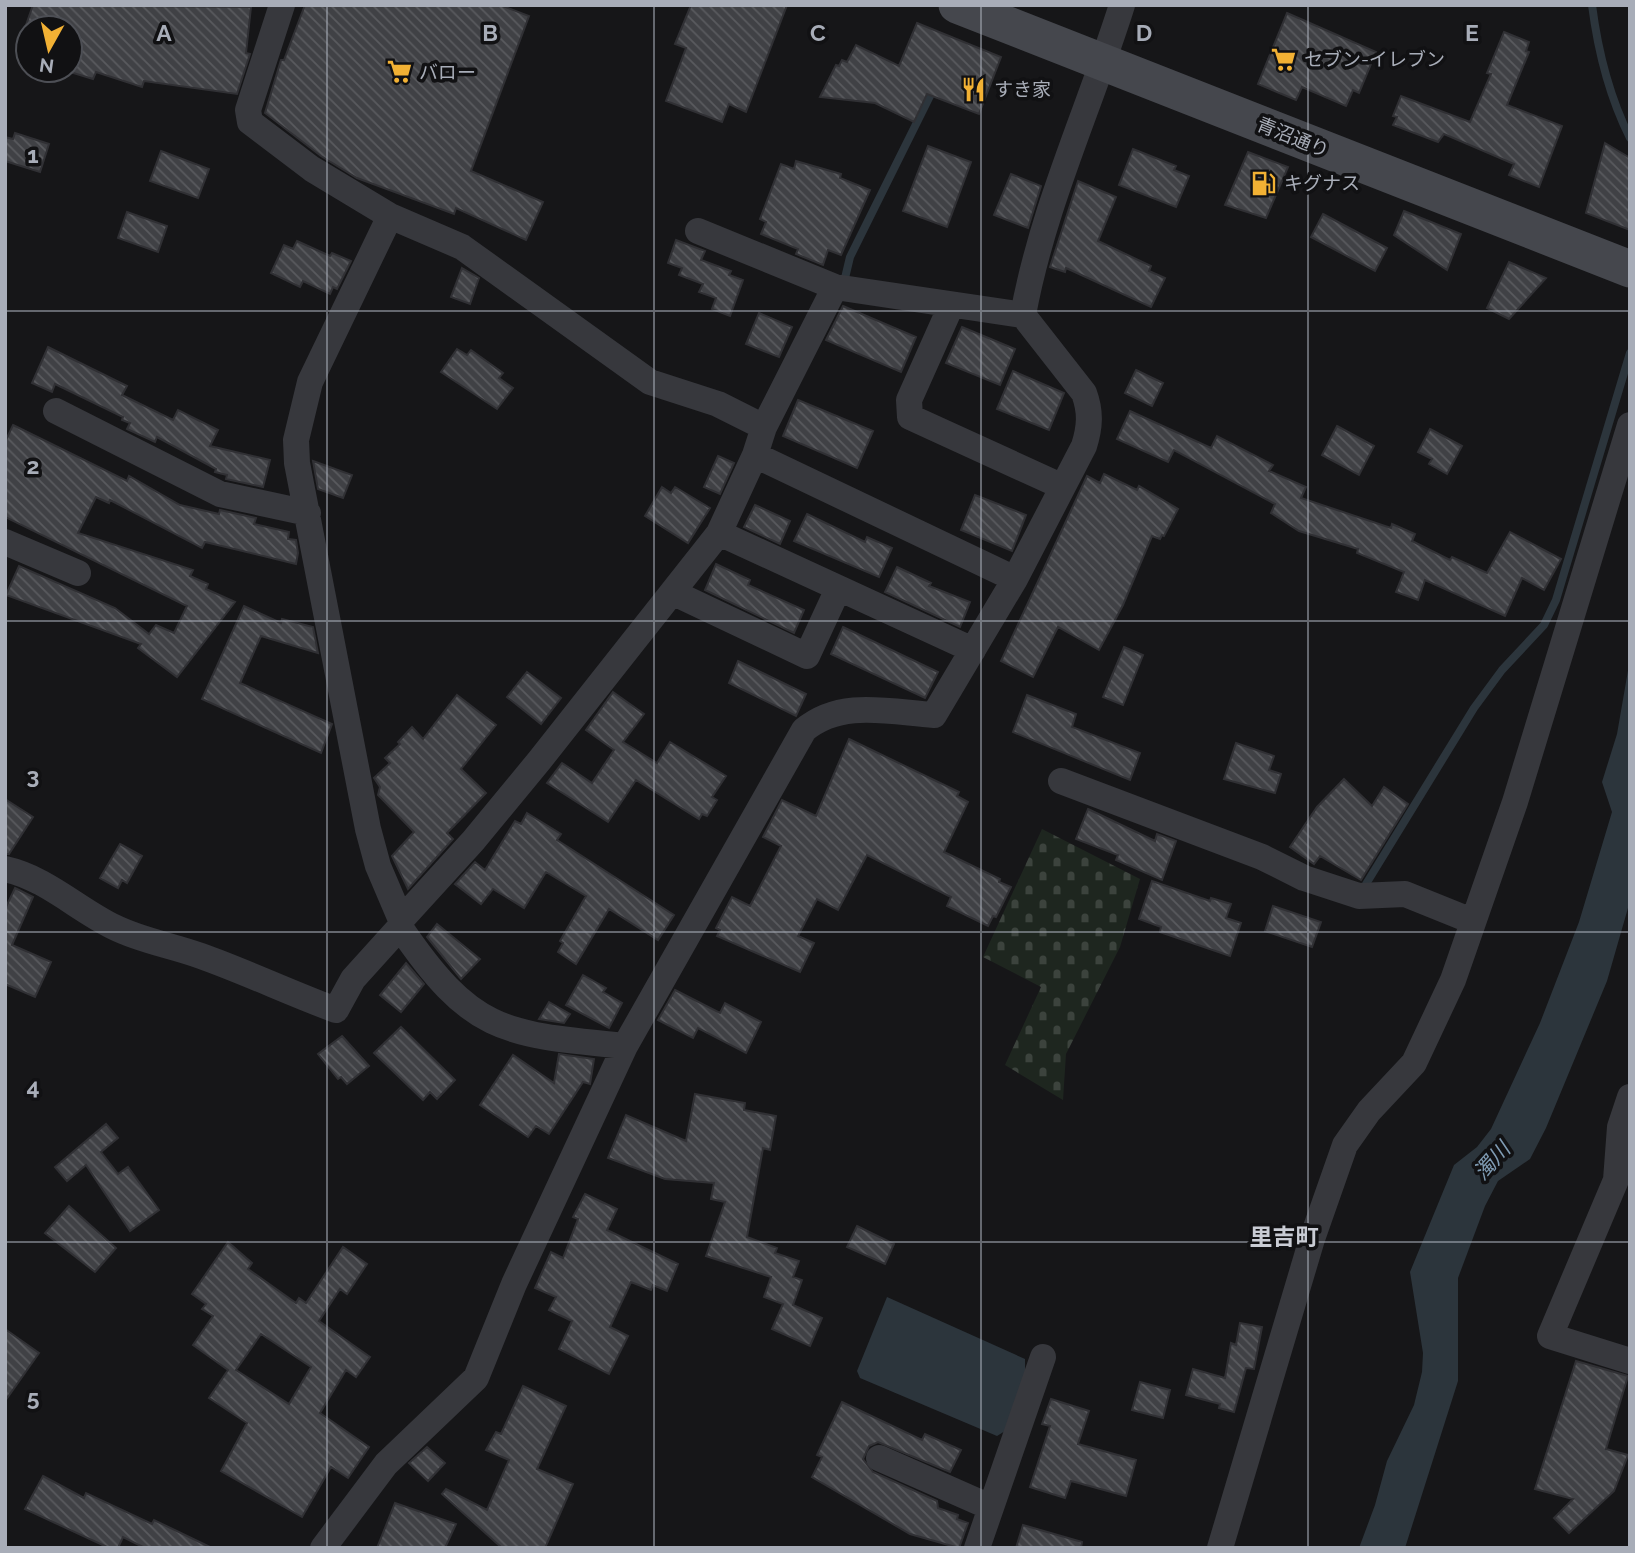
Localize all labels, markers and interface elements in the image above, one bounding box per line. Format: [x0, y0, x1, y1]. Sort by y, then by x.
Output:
north arrow [14, 14, 84, 84]
text: A [156, 19, 172, 46]
text: B [482, 19, 498, 46]
text: C [810, 19, 826, 46]
text: D [1136, 19, 1152, 46]
text: E [1465, 19, 1479, 46]
supermarket icon: セブン-イレブン [1270, 45, 1298, 73]
place label: セブン-イレブン [1304, 48, 1445, 70]
text: N [38, 54, 55, 78]
supermarket icon: バロー [385, 58, 413, 86]
place label: バロー [419, 61, 476, 83]
restaurant icon: すき家 [960, 75, 988, 103]
place label: すき家 [994, 78, 1051, 100]
street label: 青沼通り [1254, 113, 1332, 161]
text: 1 [27, 141, 39, 168]
fuel station icon: キグナス [1250, 169, 1278, 197]
place label: キグナス [1284, 172, 1360, 194]
text: 2 [27, 452, 39, 479]
text: 3 [27, 762, 39, 789]
text: 4 [26, 1073, 40, 1100]
water label: 濁川 [1468, 1135, 1516, 1185]
district label: 里吉町 [1250, 1223, 1319, 1250]
text: 5 [27, 1384, 40, 1411]

